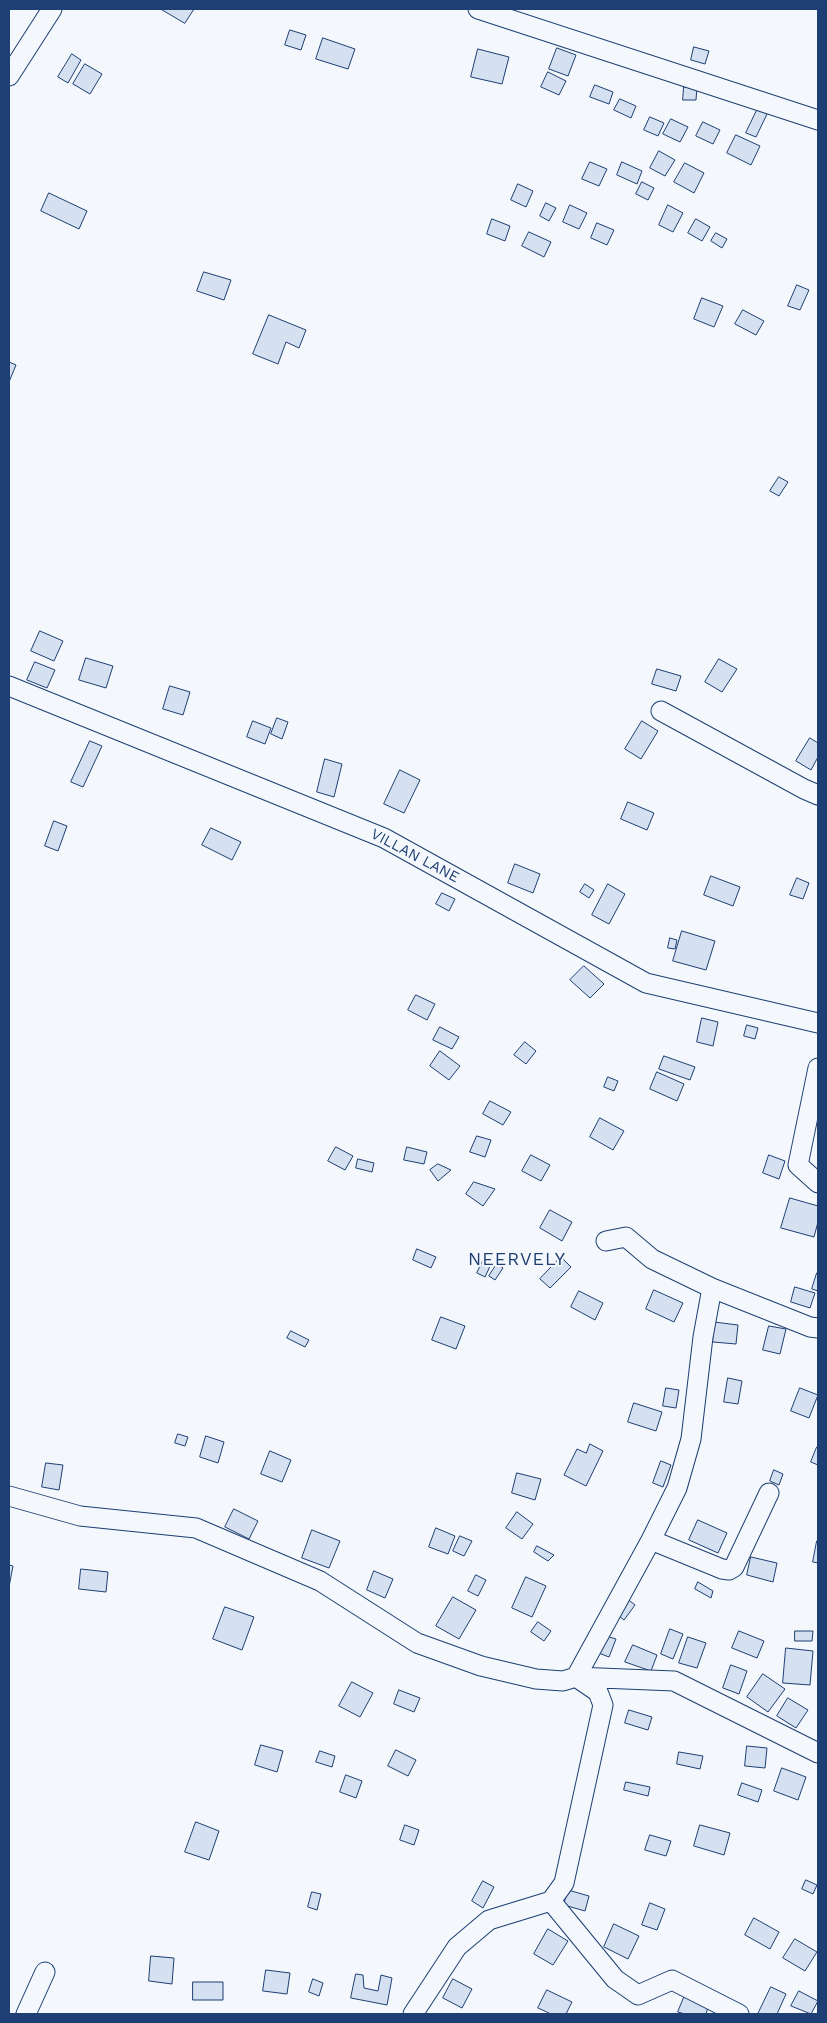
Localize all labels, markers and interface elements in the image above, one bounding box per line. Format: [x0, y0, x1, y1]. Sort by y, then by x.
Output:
street label: VILLAN LANE [368, 825, 462, 887]
district label: NEERVELY [467, 1249, 567, 1271]

